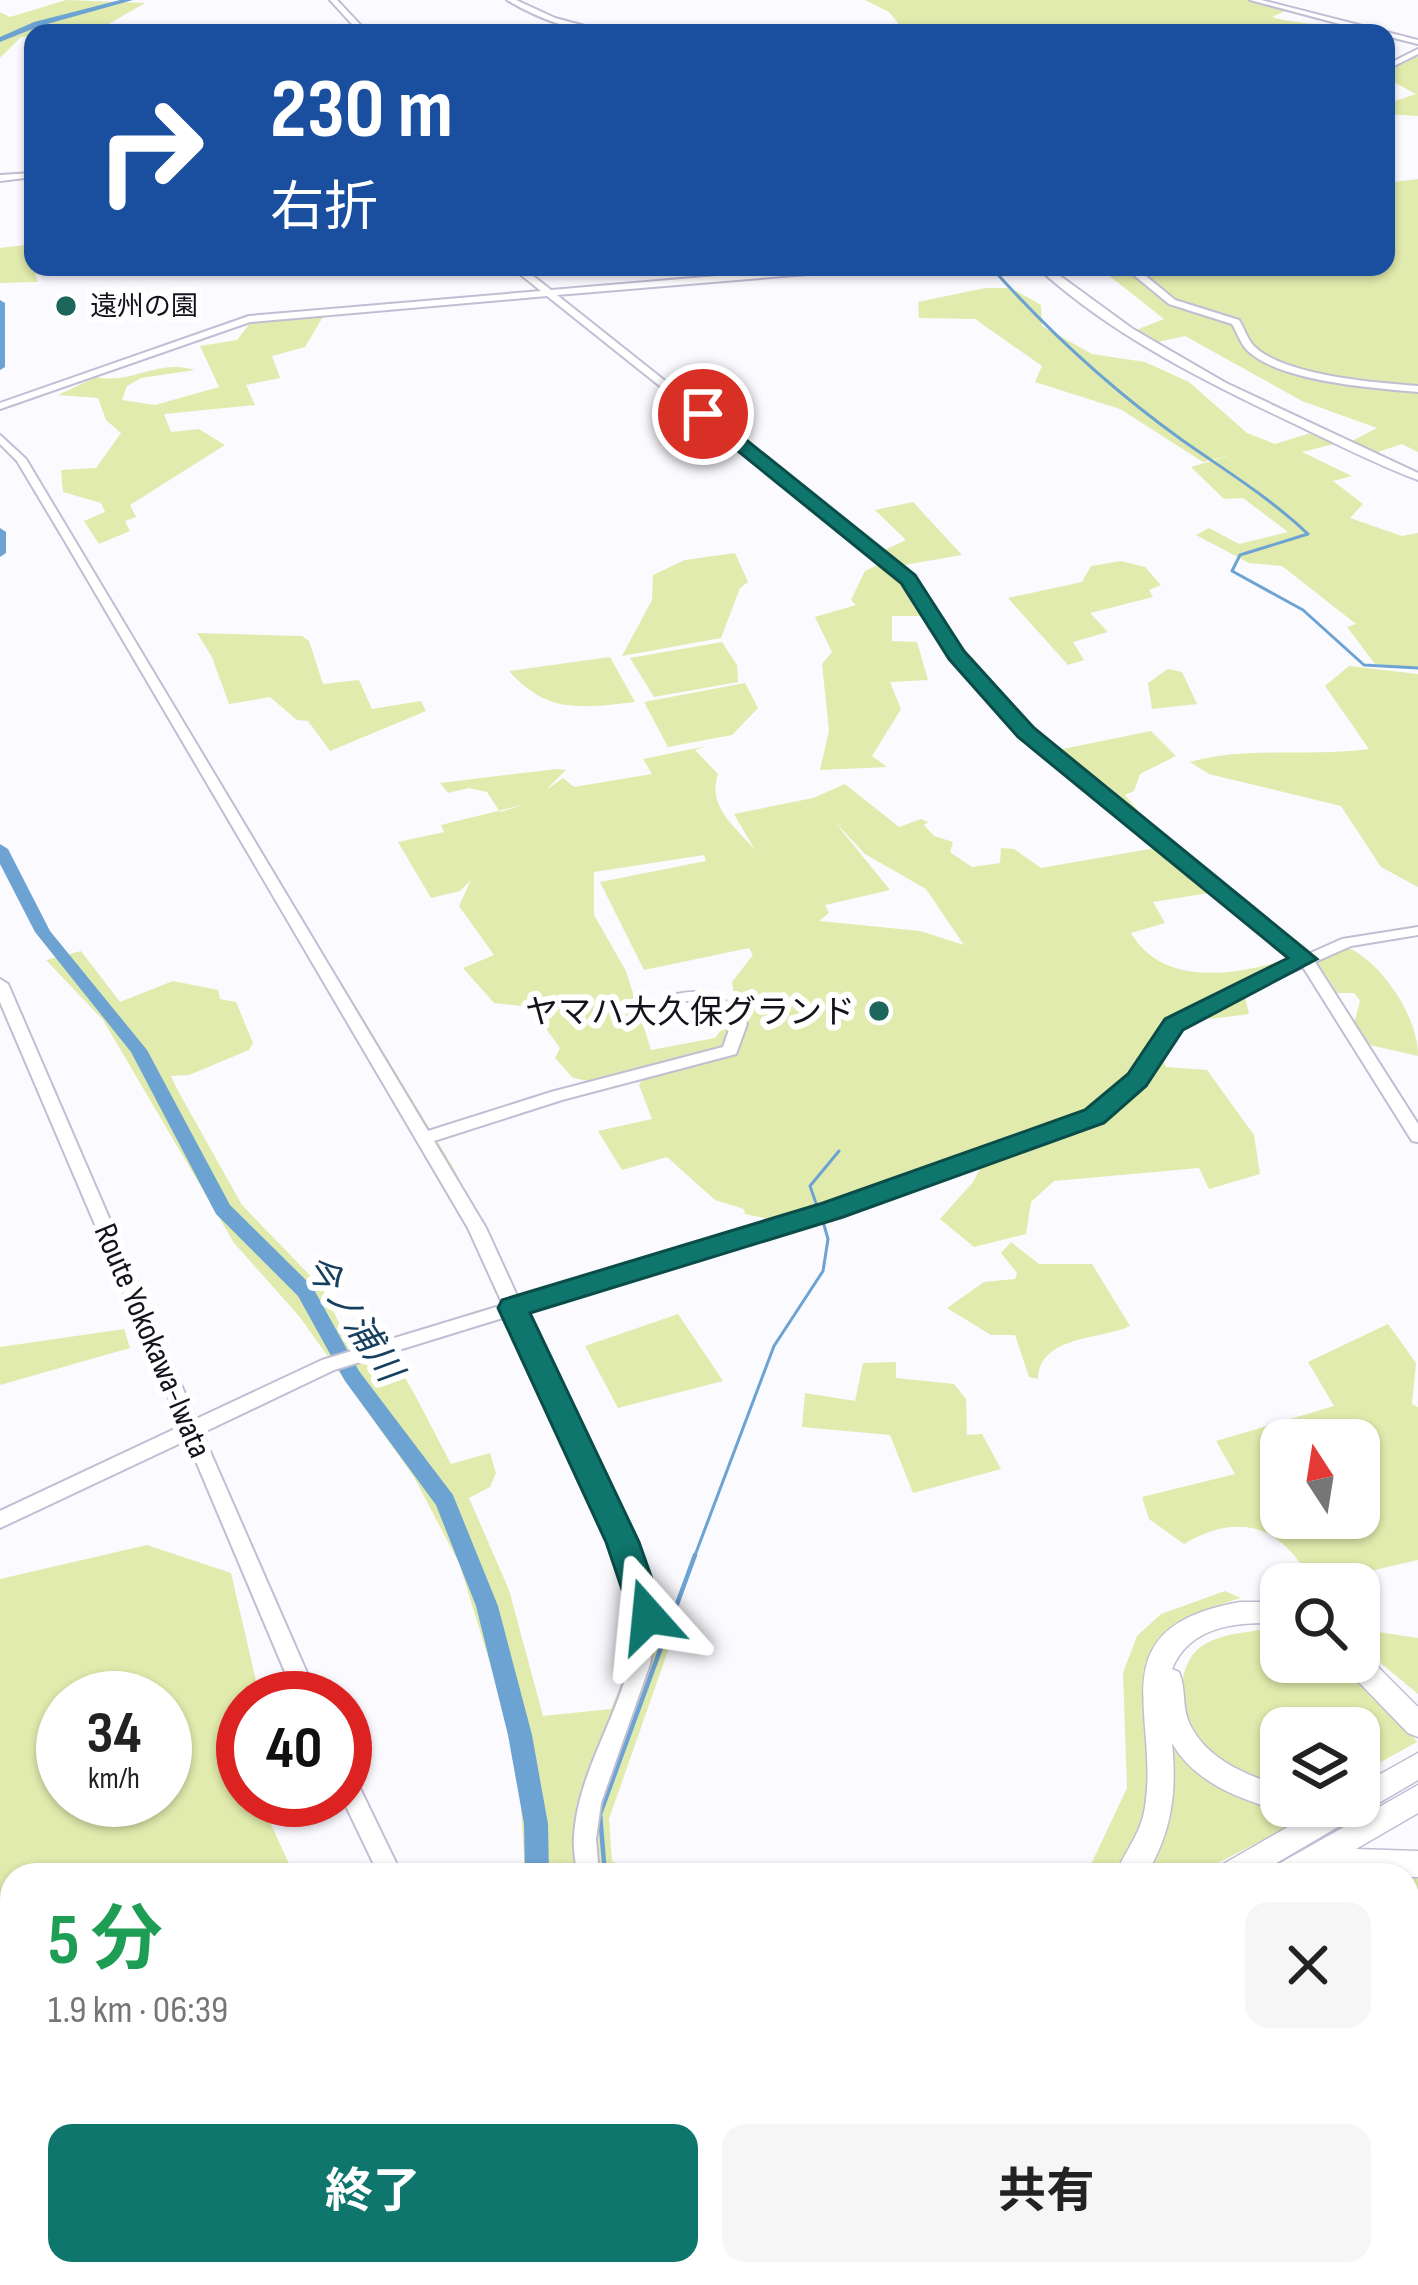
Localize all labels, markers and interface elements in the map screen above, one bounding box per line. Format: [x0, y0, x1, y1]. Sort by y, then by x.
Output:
text: 230 m [270, 60, 453, 161]
icon: right [72, 72, 228, 228]
text: 右折 [270, 176, 378, 241]
place label: 遠州の園 [90, 291, 198, 323]
marker: 遠州の園 [53, 293, 79, 319]
pin [652, 363, 754, 465]
icon: arrive [670, 381, 736, 447]
place label: ヤマハ大久保グランド [525, 993, 855, 1033]
marker: ヤマハ大久保グランド [866, 998, 892, 1024]
street label: Route Yokokawa-Iwata [85, 1218, 219, 1464]
water label: 今ノ浦川 [294, 1247, 412, 1393]
north arrow [1260, 1419, 1380, 1539]
map controls [1260, 1419, 1380, 1827]
position arrow [585, 1553, 711, 1679]
button: search [1260, 1563, 1380, 1683]
speed limit sign: 40 [216, 1671, 372, 1827]
text: 34 [87, 1698, 141, 1770]
button: layers [1260, 1707, 1380, 1827]
text: km/h [88, 1761, 140, 1797]
text: 5 分 [48, 1898, 163, 1985]
button: close [1245, 1902, 1371, 2028]
text: 1.9 km · 06:39 [48, 1987, 228, 2034]
button: 終了 [48, 2124, 698, 2262]
button: 共有 [722, 2124, 1371, 2262]

